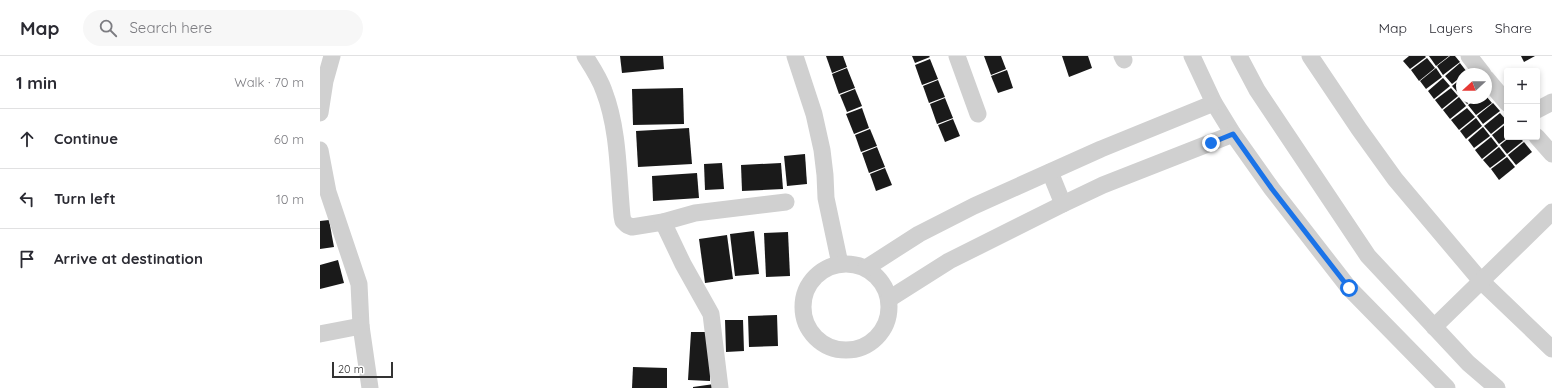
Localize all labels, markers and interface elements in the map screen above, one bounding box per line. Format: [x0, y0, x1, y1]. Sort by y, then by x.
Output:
search box [83, 10, 363, 46]
text: Map [20, 16, 59, 40]
icon: search [97, 17, 119, 39]
text: Search here [129, 18, 212, 37]
text: Map [1378, 19, 1407, 37]
text: Layers [1429, 19, 1473, 37]
text: Share [1495, 19, 1532, 37]
north arrow [1456, 68, 1492, 104]
map controls [1504, 68, 1540, 140]
button: + [1504, 68, 1540, 104]
text: 1 min [16, 72, 57, 93]
text: Walk · 70 m [234, 74, 304, 90]
button: − [1504, 104, 1540, 140]
icon: ahead [16, 128, 38, 150]
text: Continue [54, 129, 118, 148]
text: 60 m [274, 131, 304, 147]
route end [1202, 134, 1220, 152]
icon: left [16, 188, 38, 210]
text: Turn left [54, 189, 116, 208]
text: 10 m [276, 191, 304, 207]
icon: arrive [16, 248, 38, 270]
text: Arrive at destination [54, 249, 203, 268]
route start [1340, 279, 1358, 297]
scale bar [332, 360, 393, 379]
text: 20 m [338, 362, 364, 376]

